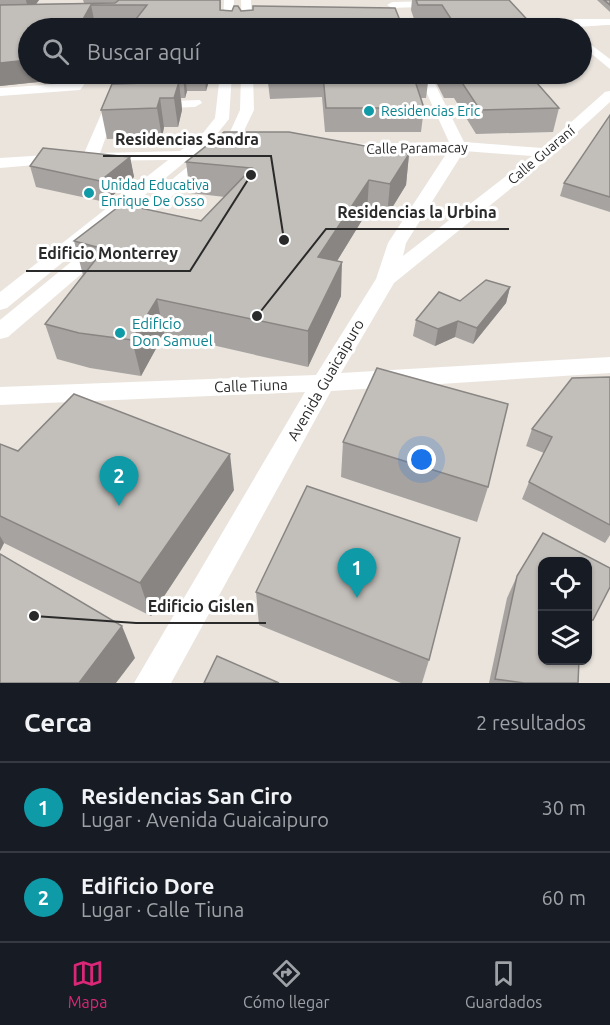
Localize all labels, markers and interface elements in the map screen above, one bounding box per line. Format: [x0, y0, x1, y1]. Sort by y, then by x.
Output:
search box [18, 18, 592, 84]
icon: search [39, 35, 72, 68]
text: Buscar aquí [87, 39, 200, 64]
place label: Residencias Eric [381, 103, 481, 119]
marker: Residencias Eric [362, 104, 376, 118]
callout: Residencias Sandra [103, 122, 271, 156]
street label: Calle Guaraní [504, 122, 578, 188]
text: Residencias Sandra [115, 130, 259, 148]
street label: Calle Paramacay [366, 139, 468, 157]
place label: Unidad Educativa Enrique De Osso [101, 177, 209, 209]
marker: Unidad Educativa Enrique De Osso [82, 186, 96, 200]
callout: Residencias la Urbina [326, 195, 509, 229]
text: Residencias la Urbina [337, 203, 497, 221]
callout: Edificio Monterrey [26, 237, 190, 271]
text: Edificio Monterrey [38, 244, 178, 262]
place label: Edificio Don Samuel [132, 315, 213, 349]
street label: Avenida Guaicaipuro [284, 316, 367, 443]
marker: Edificio Don Samuel [113, 326, 127, 340]
street label: Calle Tiuna [214, 376, 288, 395]
your location [407, 445, 436, 474]
pin: 2 [100, 456, 138, 506]
pin: 1 [338, 548, 376, 598]
map controls [538, 557, 592, 665]
button: locate [538, 557, 592, 611]
callout: Edificio Gislen [136, 589, 266, 623]
text: Edificio Gislen [148, 597, 254, 615]
button: layers [538, 611, 592, 665]
text: Cerca [24, 708, 92, 737]
text: 2 resultados [476, 711, 586, 734]
text: Residencias San Ciro [81, 783, 292, 808]
text: 1 [38, 796, 49, 819]
text: 30 m [542, 796, 586, 819]
text: Lugar · Avenida Guaicaipuro [81, 808, 329, 831]
text: Edificio Dore [81, 873, 214, 898]
text: 2 [38, 886, 49, 909]
text: 60 m [542, 886, 586, 909]
text: Lugar · Calle Tiuna [81, 898, 244, 921]
tab: Mapa [68, 957, 107, 1011]
tab: Cómo llegar [243, 957, 330, 1011]
tab: Guardados [465, 957, 542, 1011]

